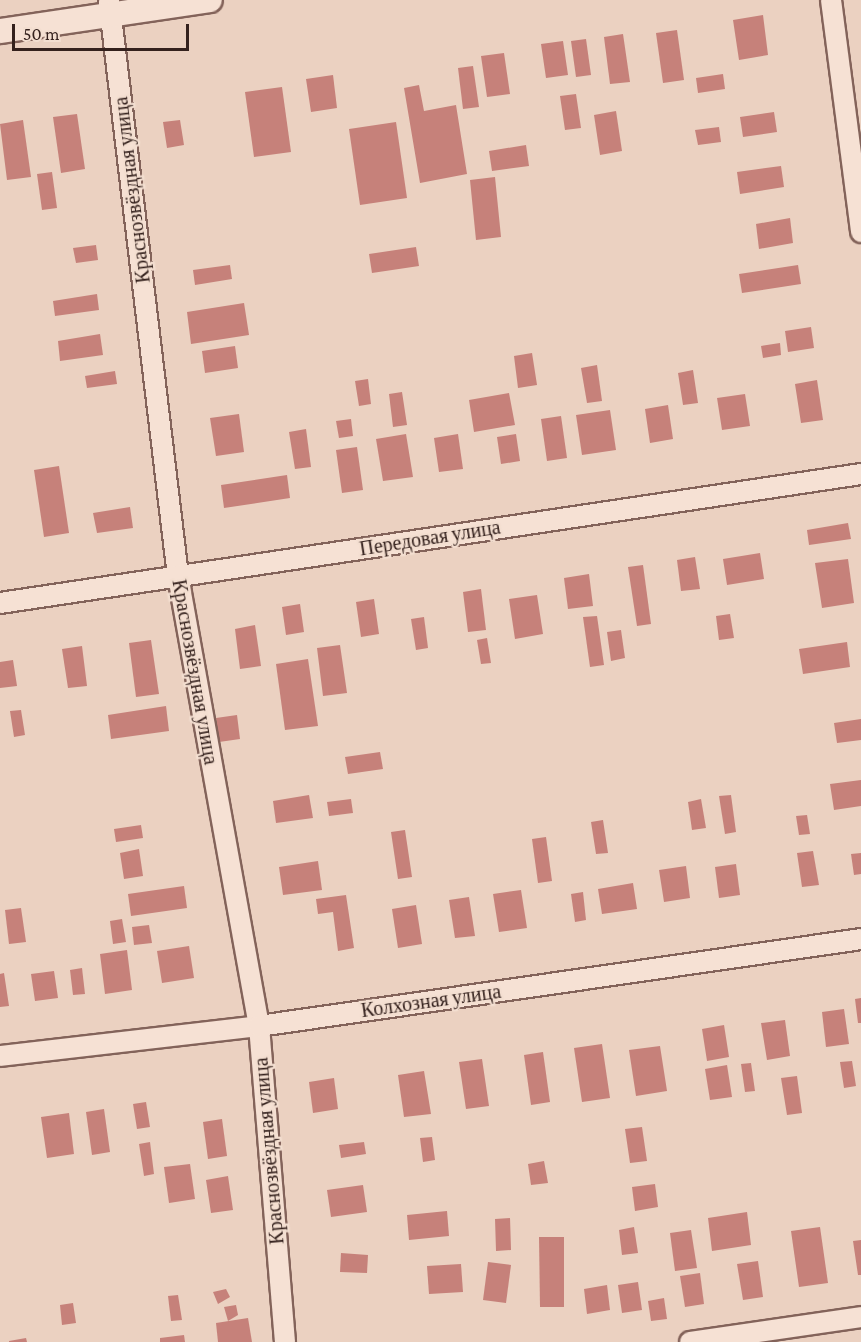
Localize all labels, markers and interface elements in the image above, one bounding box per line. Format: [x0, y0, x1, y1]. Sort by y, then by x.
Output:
scale bar [15, 12, 192, 50]
text: 50 m [23, 24, 60, 44]
street label: Краснозвёздная улица [109, 95, 155, 285]
street label: Передовая улица [358, 515, 502, 561]
street label: Краснозвёздная улица [167, 578, 223, 766]
street label: Колхозная улица [359, 979, 503, 1023]
street label: Краснозвёздная улица [249, 1056, 289, 1246]

